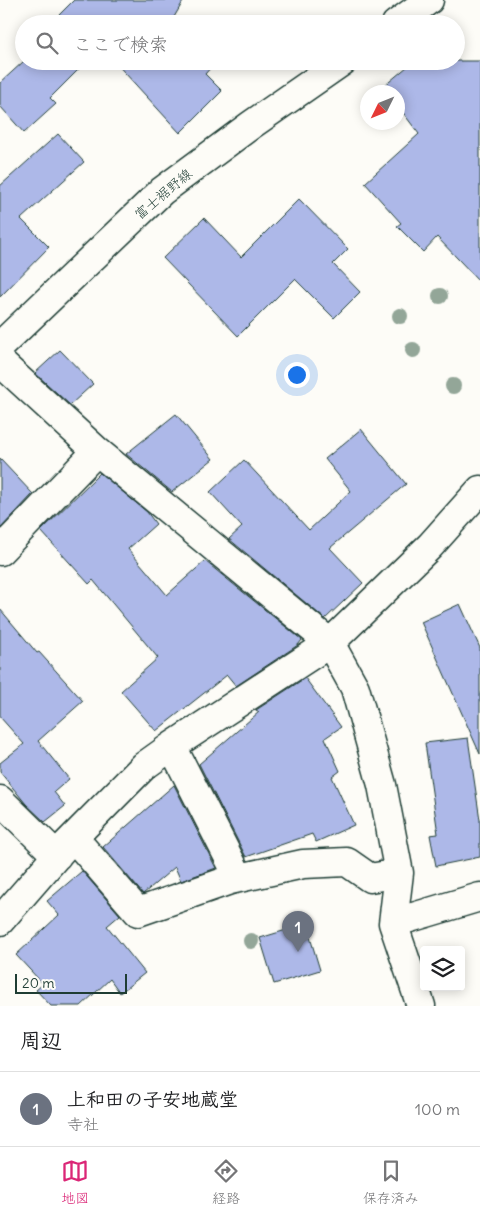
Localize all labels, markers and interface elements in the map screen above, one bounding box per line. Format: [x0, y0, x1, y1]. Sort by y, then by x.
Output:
search box [15, 15, 465, 70]
icon: search [33, 29, 61, 57]
text: ここで検索 [73, 32, 168, 56]
north arrow [360, 85, 405, 130]
street label: 富士裾野線 [130, 165, 196, 223]
your location [284, 362, 310, 388]
pin: 1 [282, 911, 314, 952]
map controls [420, 946, 465, 991]
button: layers [420, 946, 465, 991]
scale bar [15, 971, 128, 994]
text: 20 m [22, 974, 55, 992]
text: 周辺 [20, 1027, 62, 1054]
text: 上和田の子安地蔵堂 [67, 1087, 238, 1111]
text: 1 [33, 1099, 39, 1119]
text: 100 m [415, 1099, 460, 1119]
text: 寺社 [67, 1114, 99, 1134]
tab: 地図 [61, 1157, 89, 1207]
tab: 経路 [212, 1157, 240, 1207]
tab: 保存済み [363, 1157, 419, 1207]

